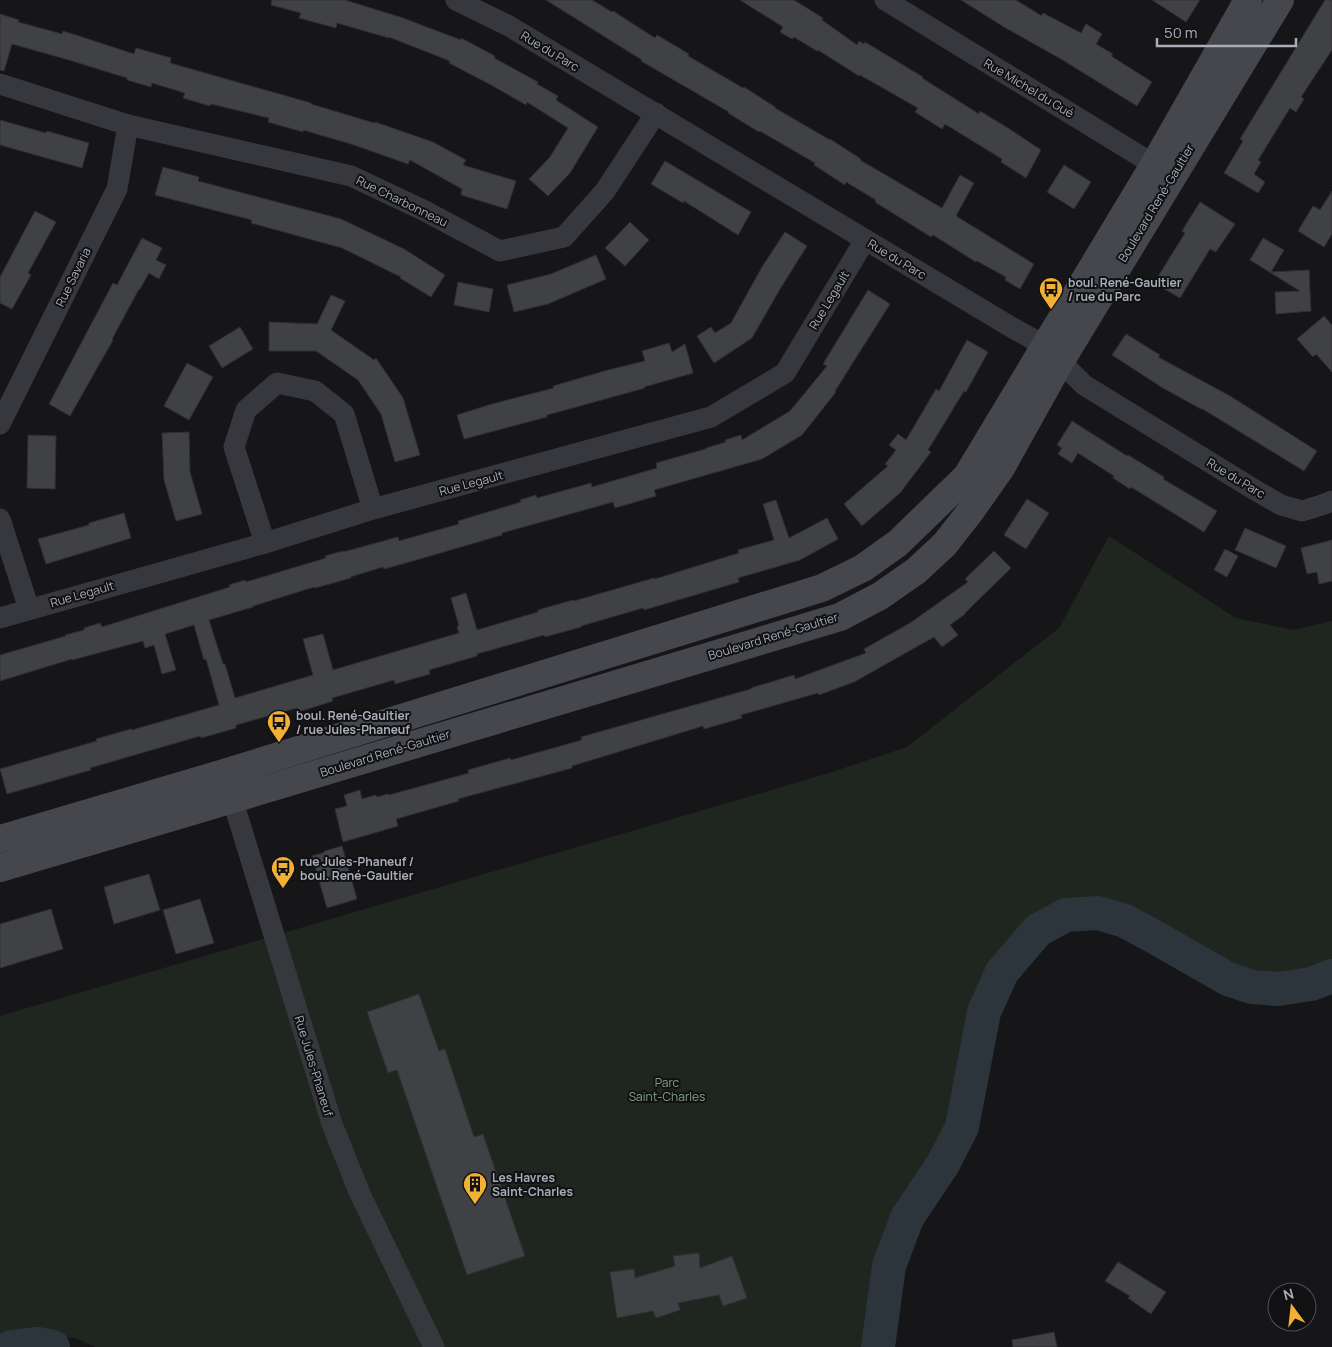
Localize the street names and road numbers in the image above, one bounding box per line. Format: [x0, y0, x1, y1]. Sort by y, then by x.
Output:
street label: Rue du Parc [518, 27, 583, 75]
street label: Rue Michel du Gué [981, 54, 1077, 122]
street label: Boulevard René-Gaultier [1114, 140, 1198, 265]
street label: Rue Charbonneau [353, 171, 451, 231]
street label: Rue du Parc [865, 235, 930, 283]
street label: Rue Savaria [51, 244, 95, 310]
street label: Rue Legault [805, 267, 853, 333]
street label: Rue du Parc [1204, 454, 1269, 502]
street label: Rue Legault [437, 466, 505, 500]
street label: Rue Legault [48, 577, 116, 611]
street label: Boulevard René-Gaultier [706, 608, 841, 664]
street label: Boulevard René-Gaultier [318, 725, 453, 781]
street label: Rue Jules-Phaneuf [291, 1014, 338, 1119]

